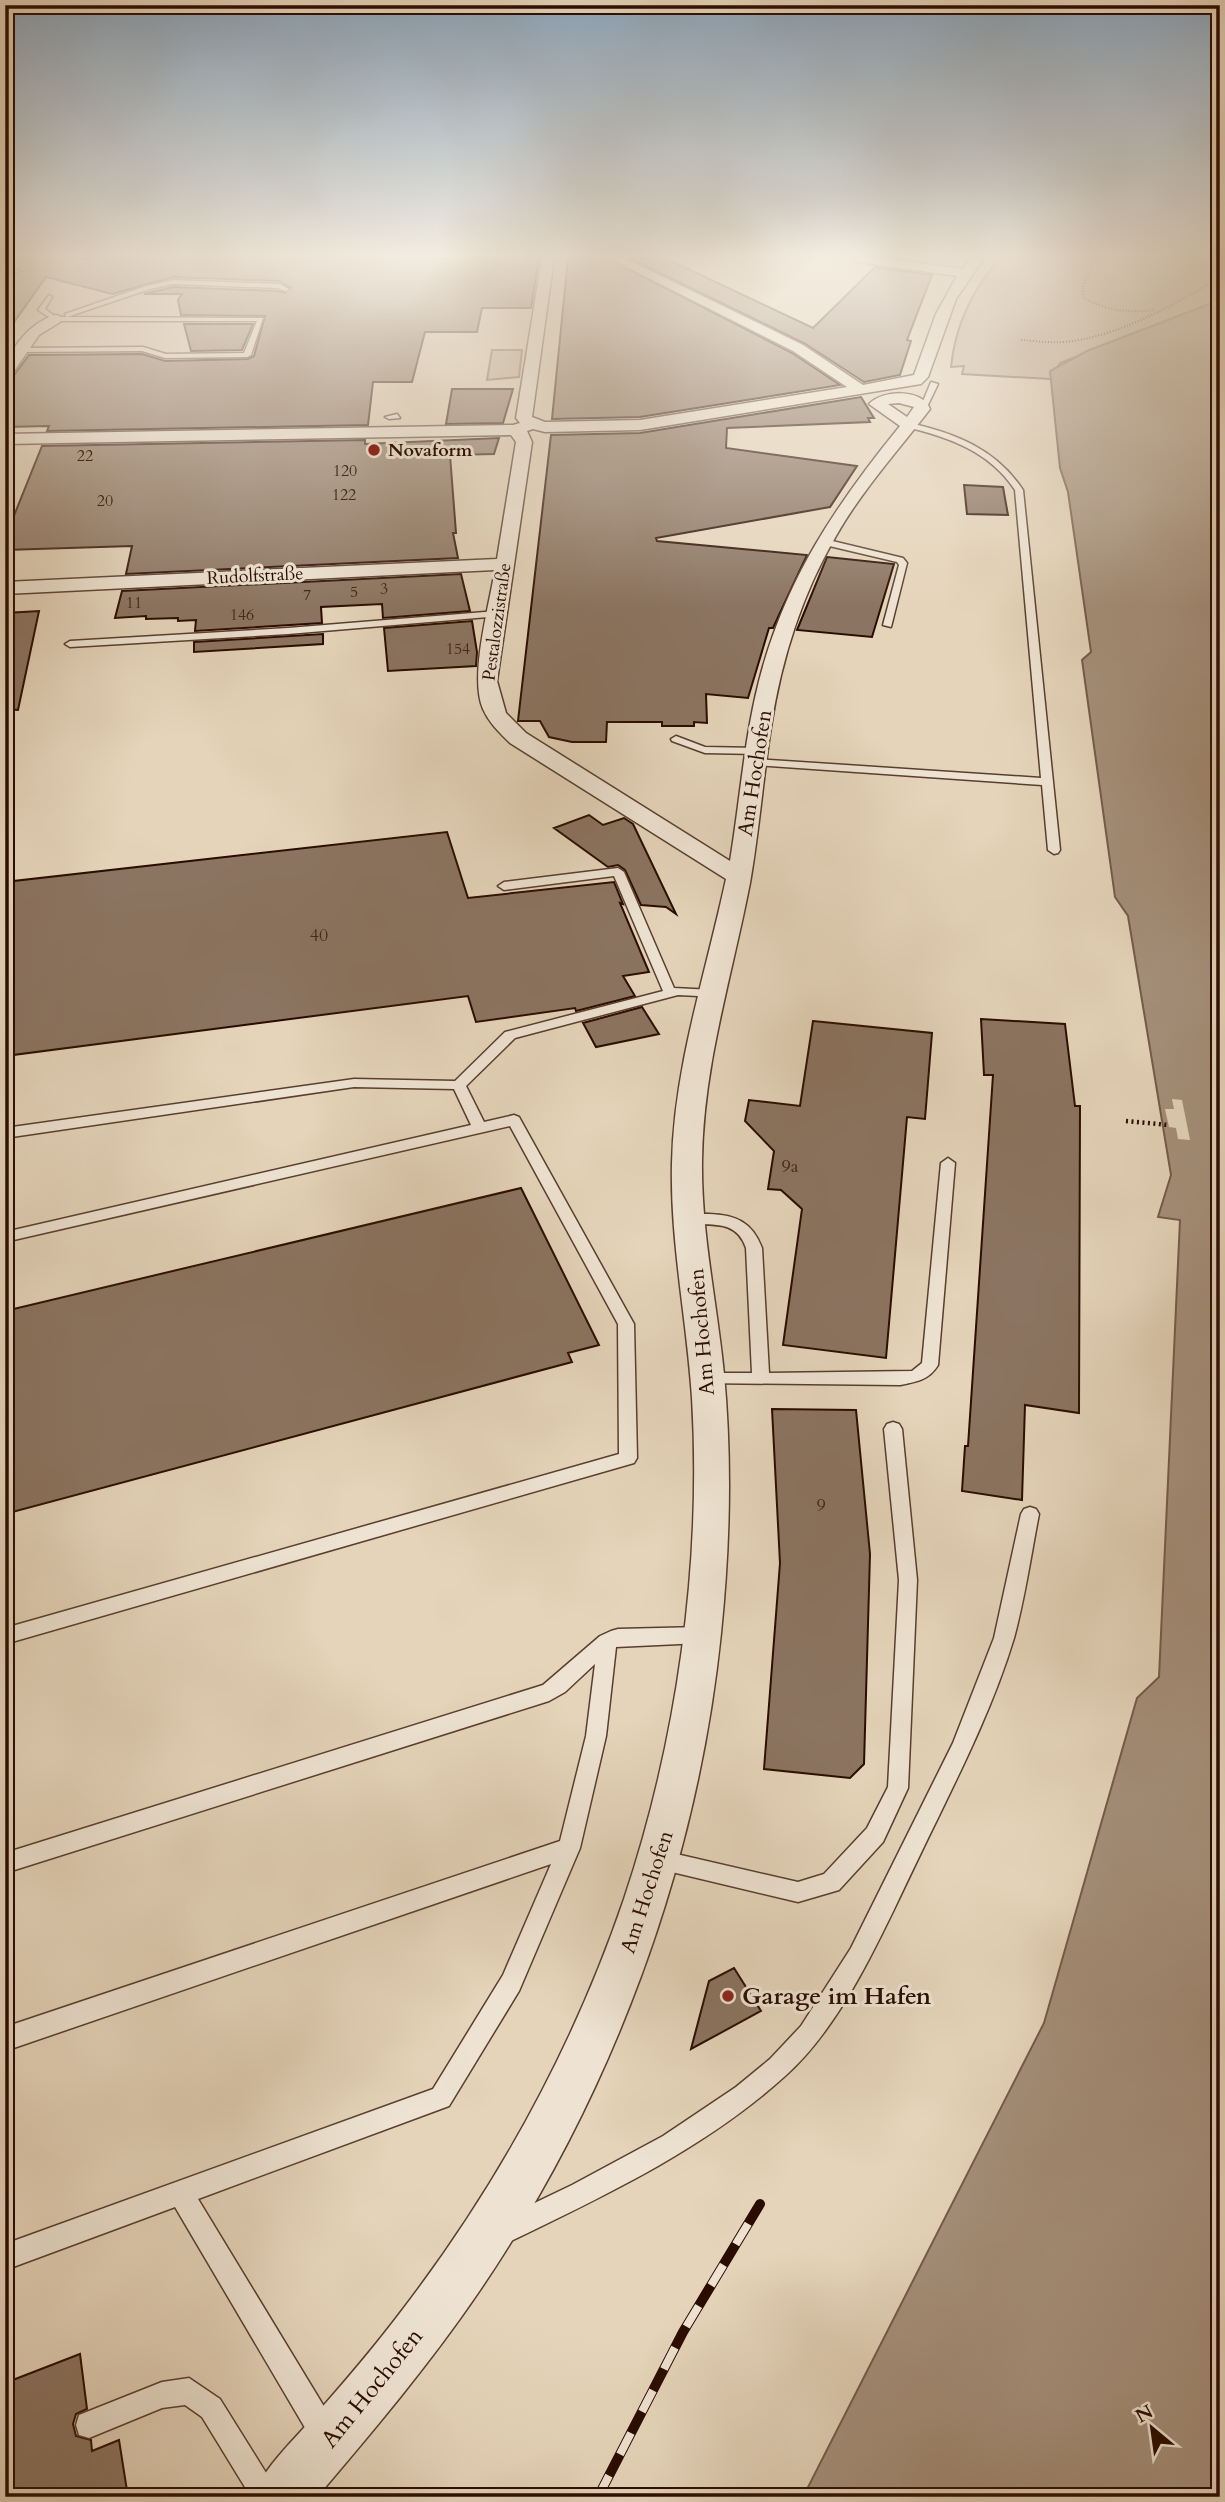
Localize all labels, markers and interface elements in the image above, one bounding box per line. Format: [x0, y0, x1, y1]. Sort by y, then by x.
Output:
place label: Novaform [388, 438, 473, 463]
marker: Novaform [366, 442, 382, 458]
house number: 22 [77, 445, 93, 467]
house number: 120 [333, 460, 357, 482]
house number: 122 [332, 484, 356, 506]
house number: 20 [97, 490, 113, 512]
street label: Rudolfstraße [206, 561, 304, 591]
street label: Pestalozzistraße [476, 561, 518, 683]
house number: 3 [380, 578, 388, 600]
house number: 5 [350, 581, 358, 603]
house number: 7 [303, 584, 311, 606]
house number: 11 [126, 592, 142, 614]
house number: 146 [230, 604, 254, 626]
house number: 154 [446, 638, 470, 660]
street label: Am Hochofen [731, 708, 779, 838]
house number: 40 [310, 923, 328, 948]
house number: 9a [782, 1154, 799, 1179]
street label: Am Hochofen [682, 1267, 722, 1397]
house number: 9 [816, 1493, 826, 1518]
street label: Am Hochofen [613, 1827, 681, 1957]
place label: Garage im Hafen [742, 1980, 932, 2013]
marker: Garage im Hafen [720, 1988, 736, 2004]
street label: Am Hochofen [313, 2321, 431, 2455]
north arrow [1116, 2394, 1186, 2464]
text: N [1131, 2398, 1158, 2429]

